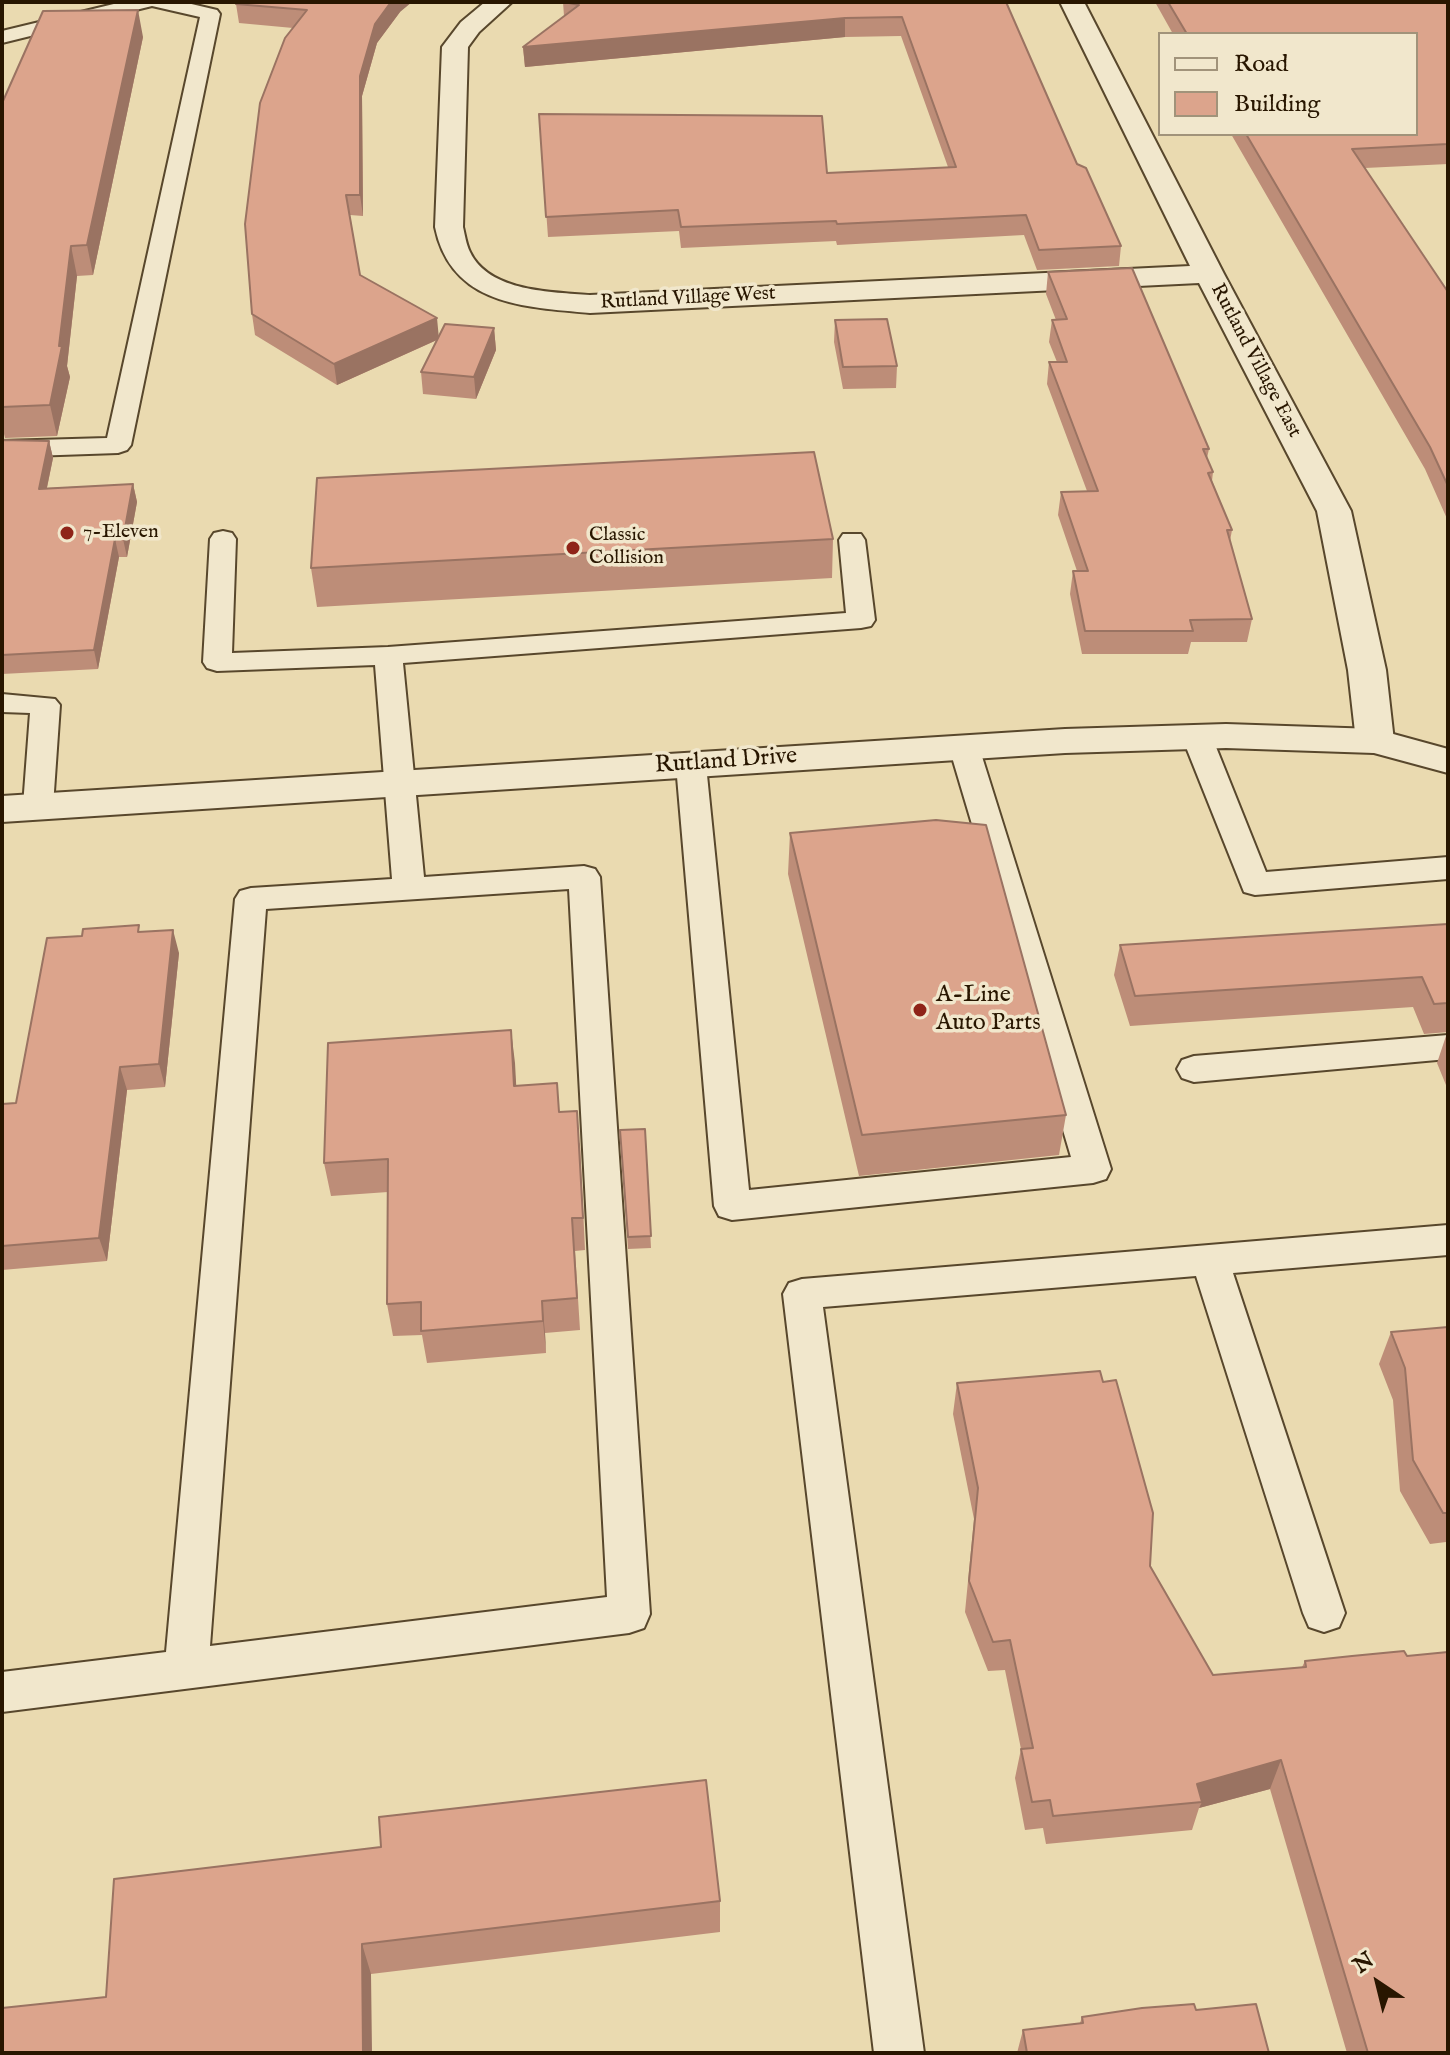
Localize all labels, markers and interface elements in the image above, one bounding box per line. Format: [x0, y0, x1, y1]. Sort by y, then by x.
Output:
legend [1158, 32, 1418, 136]
text: Road [1234, 49, 1288, 80]
text: Building [1234, 89, 1320, 120]
street label: Rutland Village East [1204, 280, 1306, 442]
street label: Rutland Village West [600, 282, 776, 316]
place label: 7-Eleven [83, 521, 159, 545]
marker: 7-Eleven [58, 524, 76, 542]
place label: Classic Collision [589, 524, 664, 571]
marker: Classic Collision [564, 539, 582, 557]
street label: Rutland Drive [654, 743, 798, 781]
place label: A-Line Auto Parts [936, 982, 1041, 1038]
marker: A-Line Auto Parts [911, 1001, 929, 1019]
north arrow [1338, 1943, 1418, 2023]
text: N [1348, 1946, 1380, 1980]

